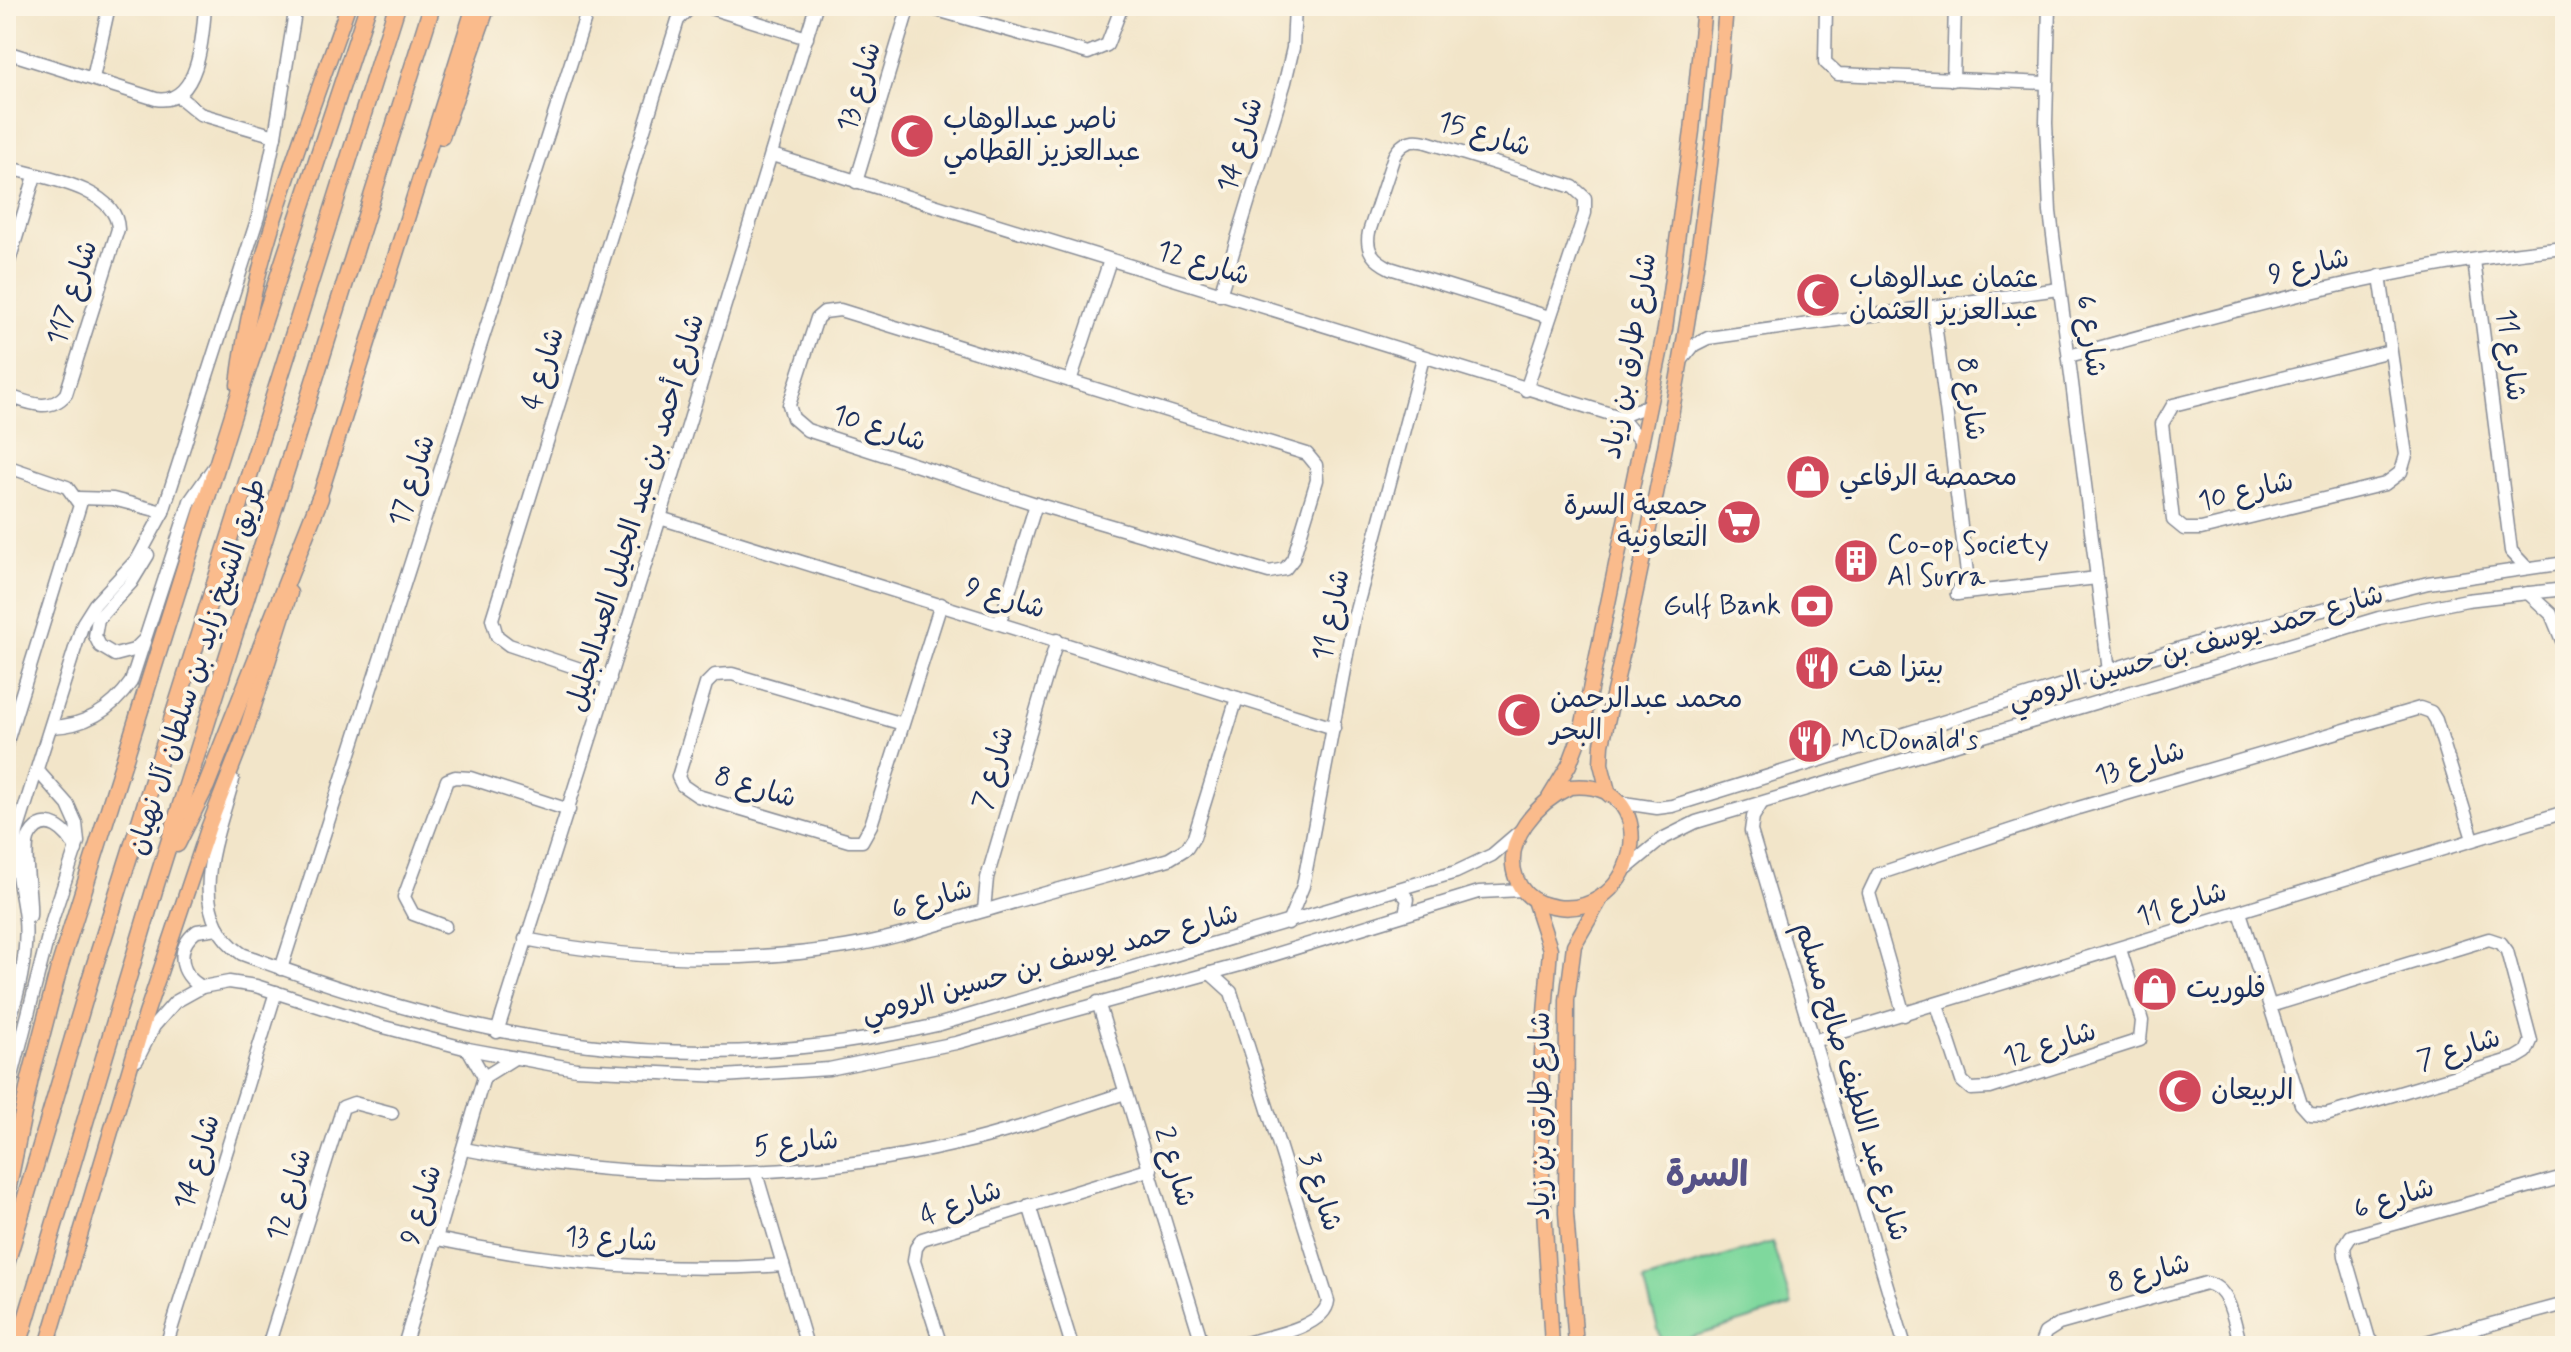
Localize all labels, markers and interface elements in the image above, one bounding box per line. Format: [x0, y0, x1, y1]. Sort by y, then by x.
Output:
street label: شارع 13 [829, 37, 891, 137]
street label: شارع 14 [1209, 93, 1273, 197]
place label: ناصر عبدالوهاب عبدالعزيز القطامي [943, 102, 1140, 175]
street label: شارع 15 [1433, 103, 1535, 167]
mosque icon: ناصر عبدالوهاب عبدالعزيز القطامي [888, 112, 936, 160]
street label: شارع 12 [1152, 232, 1254, 296]
street label: شارع 117 [39, 236, 107, 350]
street label: شارع 9 [2265, 240, 2353, 294]
street label: شارع طارق بن زياد [1594, 250, 1666, 462]
place label: عثمان عبدالوهاب عبدالعزيز العثمان [1849, 261, 2038, 330]
mosque icon: عثمان عبدالوهاب عبدالعزيز العثمان [1794, 271, 1842, 319]
street label: شارع 6 [2066, 293, 2114, 379]
street label: شارع 11 [2486, 307, 2534, 403]
street label: شارع أحمد بن عبد الجليل العبدالجليل [558, 310, 714, 716]
street label: شارع 4 [514, 323, 574, 415]
street label: شارع 8 [1947, 355, 1993, 443]
street label: شارع 10 [827, 396, 931, 462]
street label: شارع 17 [381, 430, 445, 532]
shop icon: محمصة الرفاعي [1784, 453, 1832, 501]
place label: محمصة الرفاعي [1839, 459, 2017, 500]
street label: شارع 10 [2195, 463, 2297, 521]
street label: طريق الشيخ زايد بن سلطان آل نهيان [120, 474, 276, 860]
place label: جمعية السرة التعاونية [1563, 488, 1708, 557]
supermarket icon: جمعية السرة التعاونية [1715, 498, 1763, 546]
place label: Co-op Society Al Surra [1887, 527, 2049, 596]
building icon: Co-op Society Al Surra [1832, 537, 1880, 585]
street label: شارع 11 [1304, 566, 1360, 664]
street label: شارع 9 [960, 569, 1050, 629]
street label: شارع حمد يوسف بن حسين الرومي [2004, 577, 2389, 723]
bank icon: Gulf Bank [1788, 582, 1836, 630]
place label: Gulf Bank [1663, 588, 1781, 625]
restaurant icon: بيتزا هت [1793, 644, 1841, 692]
place label: بيتزا هت [1848, 650, 1944, 687]
place label: محمد عبدالرحمن البحر [1548, 681, 1743, 750]
mosque icon: محمد عبدالرحمن البحر [1495, 691, 1543, 739]
restaurant icon: McDonald's [1786, 717, 1834, 765]
street label: شارع 7 [964, 722, 1024, 814]
place label: McDonald's [1841, 723, 1978, 760]
street label: شارع 13 [2090, 733, 2190, 795]
street label: شارع 8 [709, 758, 801, 818]
street label: شارع 6 [887, 871, 977, 929]
street label: شارع 11 [2132, 874, 2232, 936]
street label: شارع حمد يوسف بن حسين الرومي [857, 896, 1244, 1036]
street label: شارع عبد اللطيف صالح مسلم [1784, 918, 1917, 1246]
shop icon: فلوريت [2131, 965, 2179, 1013]
place label: فلوريت [2186, 971, 2266, 1008]
street label: شارع طارق بن زياد [1523, 1011, 1560, 1221]
street label: شارع 12 [1999, 1013, 2101, 1077]
street label: شارع 7 [2413, 1020, 2505, 1080]
mosque icon: الربيعان [2156, 1067, 2204, 1115]
place label: الربيعان [2211, 1073, 2294, 1110]
street label: شارع 14 [166, 1110, 230, 1214]
street label: شارع 5 [752, 1122, 840, 1166]
street label: شارع 2 [1144, 1122, 1204, 1212]
street label: شارع 12 [258, 1144, 322, 1246]
street label: شارع 3 [1290, 1148, 1350, 1236]
district label: السرة [1666, 1153, 1748, 1200]
street label: شارع 9 [392, 1160, 452, 1250]
street label: شارع 6 [2349, 1169, 2439, 1229]
street label: شارع 4 [915, 1172, 1007, 1236]
street label: شارع 13 [564, 1218, 658, 1262]
street label: شارع 8 [2104, 1245, 2194, 1303]

